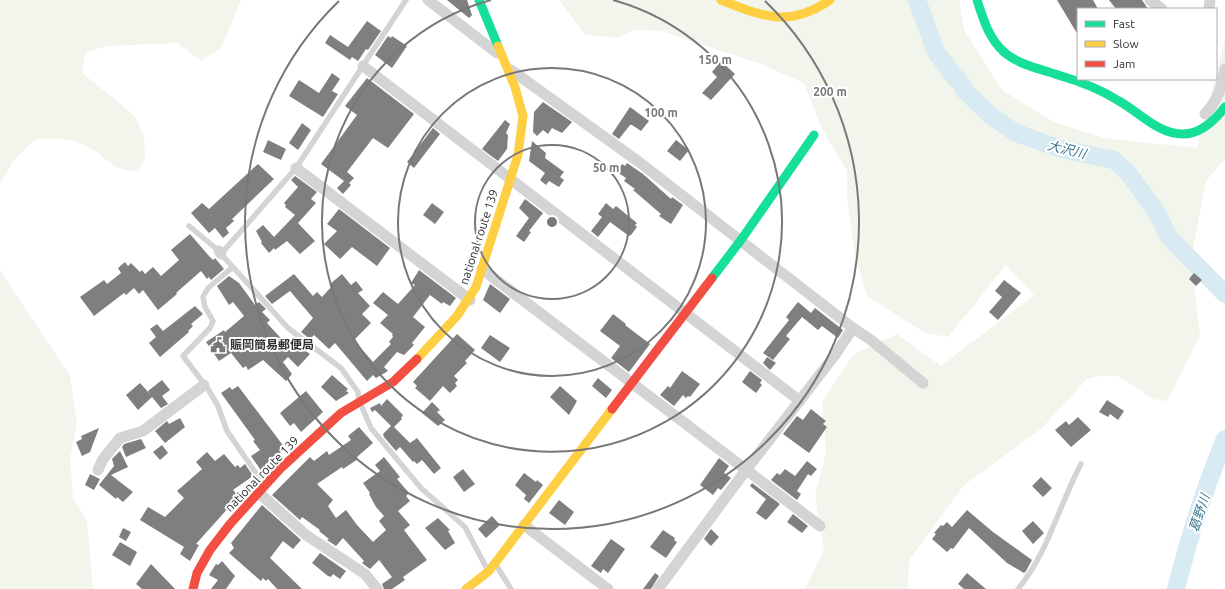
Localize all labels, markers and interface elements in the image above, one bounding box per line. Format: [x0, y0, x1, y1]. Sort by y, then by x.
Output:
legend [1077, 8, 1217, 80]
text: Fast [1113, 17, 1135, 30]
text: Slow [1113, 37, 1139, 50]
text: 150 m [698, 53, 732, 66]
text: Jam [1113, 57, 1135, 70]
text: 200 m [813, 85, 847, 98]
text: 100 m [644, 106, 678, 119]
water label: 大沢川 [1046, 137, 1090, 161]
text: 50 m [593, 161, 619, 174]
street label: national route 139 [457, 188, 500, 286]
centre of rings [545, 215, 559, 229]
public building icon: 賑岡簡易郵便局 [209, 336, 227, 354]
place label: 賑岡簡易郵便局 [230, 338, 314, 351]
street label: national route 139 [222, 433, 301, 514]
water label: 葛野川 [1186, 490, 1213, 534]

